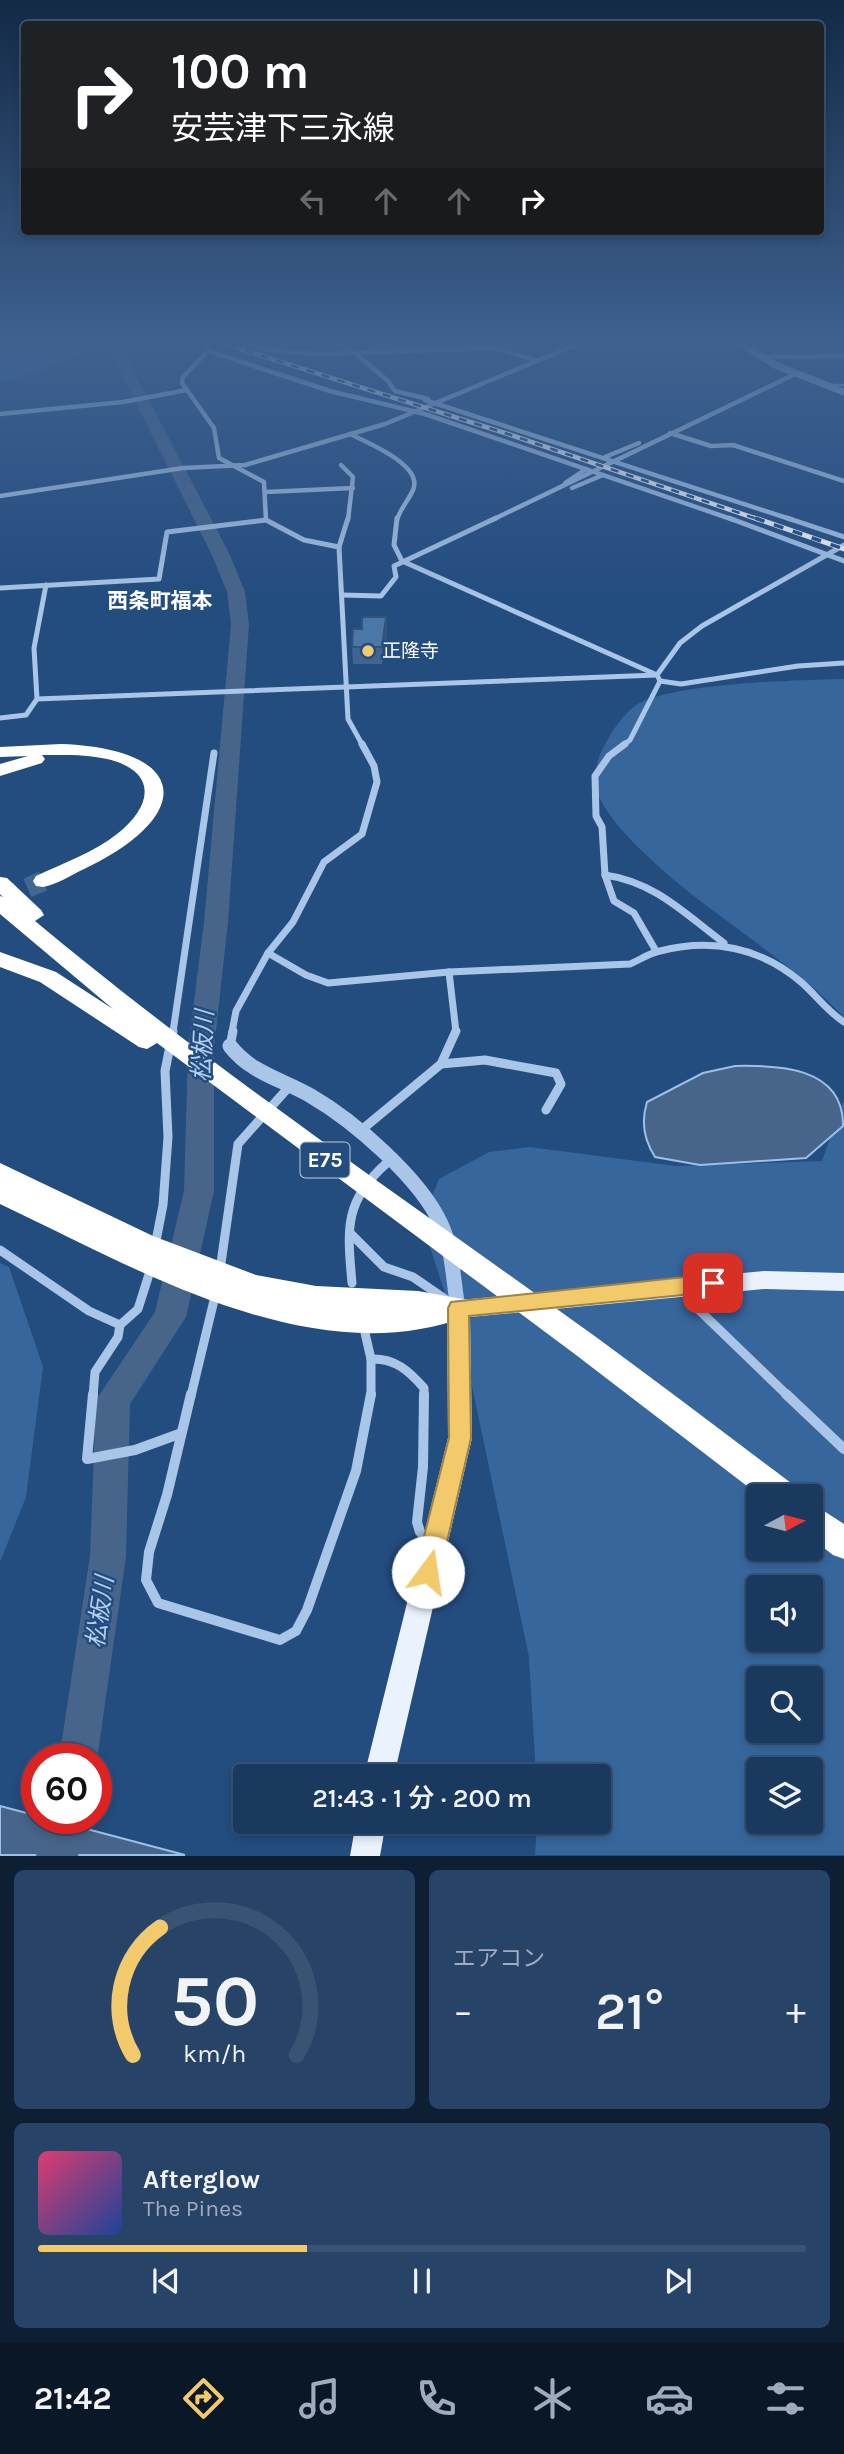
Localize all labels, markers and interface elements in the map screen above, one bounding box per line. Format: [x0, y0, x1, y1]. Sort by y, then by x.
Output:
text: 100 m [171, 43, 309, 100]
icon: right [56, 49, 147, 140]
text: 安芸津下三永線 [171, 110, 395, 147]
icon: left [294, 182, 332, 220]
icon: ahead [367, 182, 405, 220]
icon: ahead [440, 182, 478, 220]
icon: right [513, 182, 551, 220]
district label: 西条町福本 [108, 589, 213, 613]
place label: 正隆寺 [382, 640, 439, 662]
marker: 正隆寺 [360, 643, 376, 659]
water label: 松板川 [187, 1006, 219, 1083]
road number: E75 [300, 1142, 350, 1178]
pin [683, 1253, 743, 1313]
icon: arrive [694, 1264, 732, 1302]
north arrow [746, 1484, 822, 1561]
map controls [746, 1484, 823, 1834]
position arrow [391, 1535, 465, 1609]
water label: 松板川 [81, 1571, 119, 1650]
button: sound [746, 1575, 823, 1652]
button: search [746, 1666, 823, 1743]
speed limit sign: 60 [21, 1743, 112, 1834]
button: layers [746, 1757, 823, 1834]
text: 21:43 · 1 分 · 200 m [312, 1783, 532, 1814]
text: エアコン [453, 1945, 545, 1972]
text: 50 [170, 1959, 259, 2044]
text: 21° [595, 1981, 664, 2042]
text: − [453, 1989, 473, 2034]
text: + [786, 1989, 806, 2034]
text: km/h [183, 2039, 246, 2068]
text: Afterglow [143, 2164, 260, 2195]
text: The Pines [143, 2195, 243, 2222]
icon: previous [147, 2262, 185, 2300]
icon: pause [403, 2262, 441, 2300]
icon: next [659, 2262, 697, 2300]
icon: directions [179, 2374, 228, 2423]
icon: music [295, 2374, 344, 2423]
icon: phone [412, 2374, 461, 2423]
icon: climate [528, 2374, 577, 2423]
icon: car [645, 2374, 694, 2423]
icon: filters [761, 2374, 810, 2423]
text: 21:42 [34, 2380, 112, 2417]

